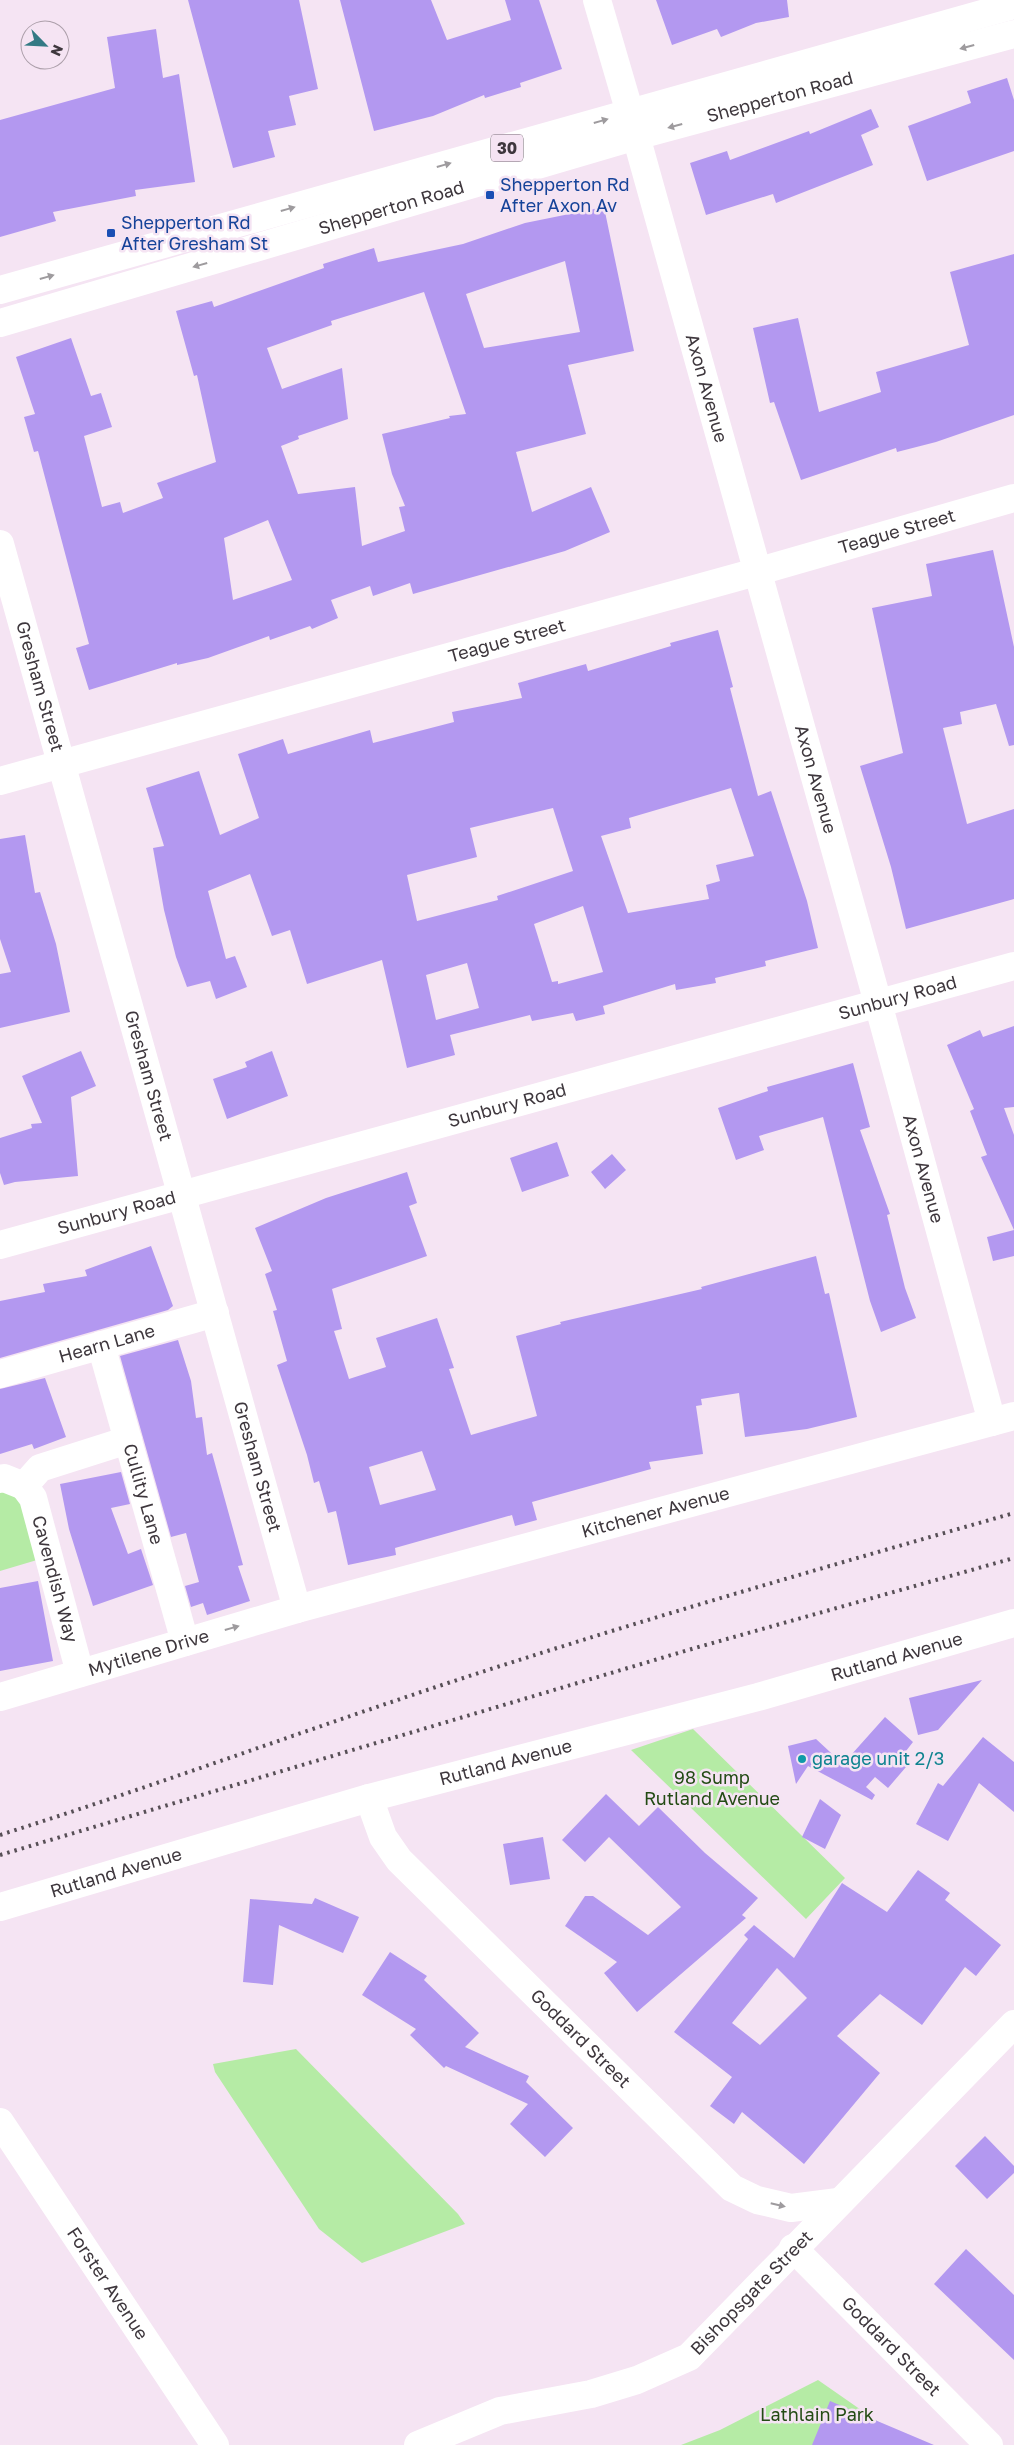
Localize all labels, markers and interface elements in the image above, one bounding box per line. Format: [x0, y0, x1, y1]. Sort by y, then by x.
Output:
north arrow [20, 20, 70, 70]
text: N [47, 42, 67, 59]
one-way arrow [959, 43, 974, 51]
street label: Shepperton Road [704, 66, 855, 126]
one-way arrow [593, 117, 608, 125]
one-way arrow [667, 122, 682, 130]
road number: 30 [491, 134, 523, 162]
one-way arrow [437, 161, 452, 169]
place label: Shepperton Rd After Axon Av [500, 173, 630, 216]
street label: Shepperton Road [316, 175, 467, 239]
marker: Shepperton Rd After Axon Av [484, 189, 496, 201]
one-way arrow [280, 205, 295, 213]
place label: Shepperton Rd After Gresham St [121, 211, 268, 254]
marker: Shepperton Rd After Gresham St [105, 227, 117, 239]
one-way arrow [192, 261, 207, 269]
one-way arrow [40, 272, 55, 280]
street label: Axon Avenue [682, 331, 733, 445]
street label: Teague Street [836, 503, 958, 558]
street label: Teague Street [446, 613, 568, 667]
street label: Gresham Street [12, 619, 69, 754]
street label: Axon Avenue [791, 722, 842, 836]
street label: Sunbury Road [836, 970, 959, 1024]
street label: Gresham Street [121, 1008, 178, 1143]
street label: Sunbury Road [445, 1078, 568, 1131]
street label: Axon Avenue [899, 1112, 949, 1225]
street label: Sunbury Road [55, 1185, 178, 1239]
street label: Hearn Lane [56, 1319, 157, 1367]
street label: Gresham Street [230, 1399, 287, 1534]
street label: Cullity Lane [119, 1441, 169, 1547]
street label: Kitchener Avenue [579, 1481, 732, 1542]
street label: Cavendish Way [28, 1513, 83, 1645]
street label: Mytilene Drive [85, 1624, 211, 1680]
one-way arrow [224, 1624, 239, 1632]
street label: Rutland Avenue [828, 1626, 965, 1685]
street label: Rutland Avenue [437, 1734, 574, 1789]
place label: garage unit 2/3 [812, 1747, 944, 1769]
marker: garage unit 2/3 [796, 1753, 808, 1765]
park label: 98 Sump Rutland Avenue [644, 1766, 780, 1809]
street label: Rutland Avenue [47, 1842, 184, 1902]
street label: Goddard Street [526, 1984, 636, 2092]
one-way arrow [770, 2201, 786, 2209]
street label: Forster Avenue [63, 2222, 154, 2343]
street label: Bishopsgate Street [685, 2225, 817, 2359]
street label: Goddard Street [838, 2291, 946, 2400]
park label: Lathlain Park [760, 2403, 874, 2425]

